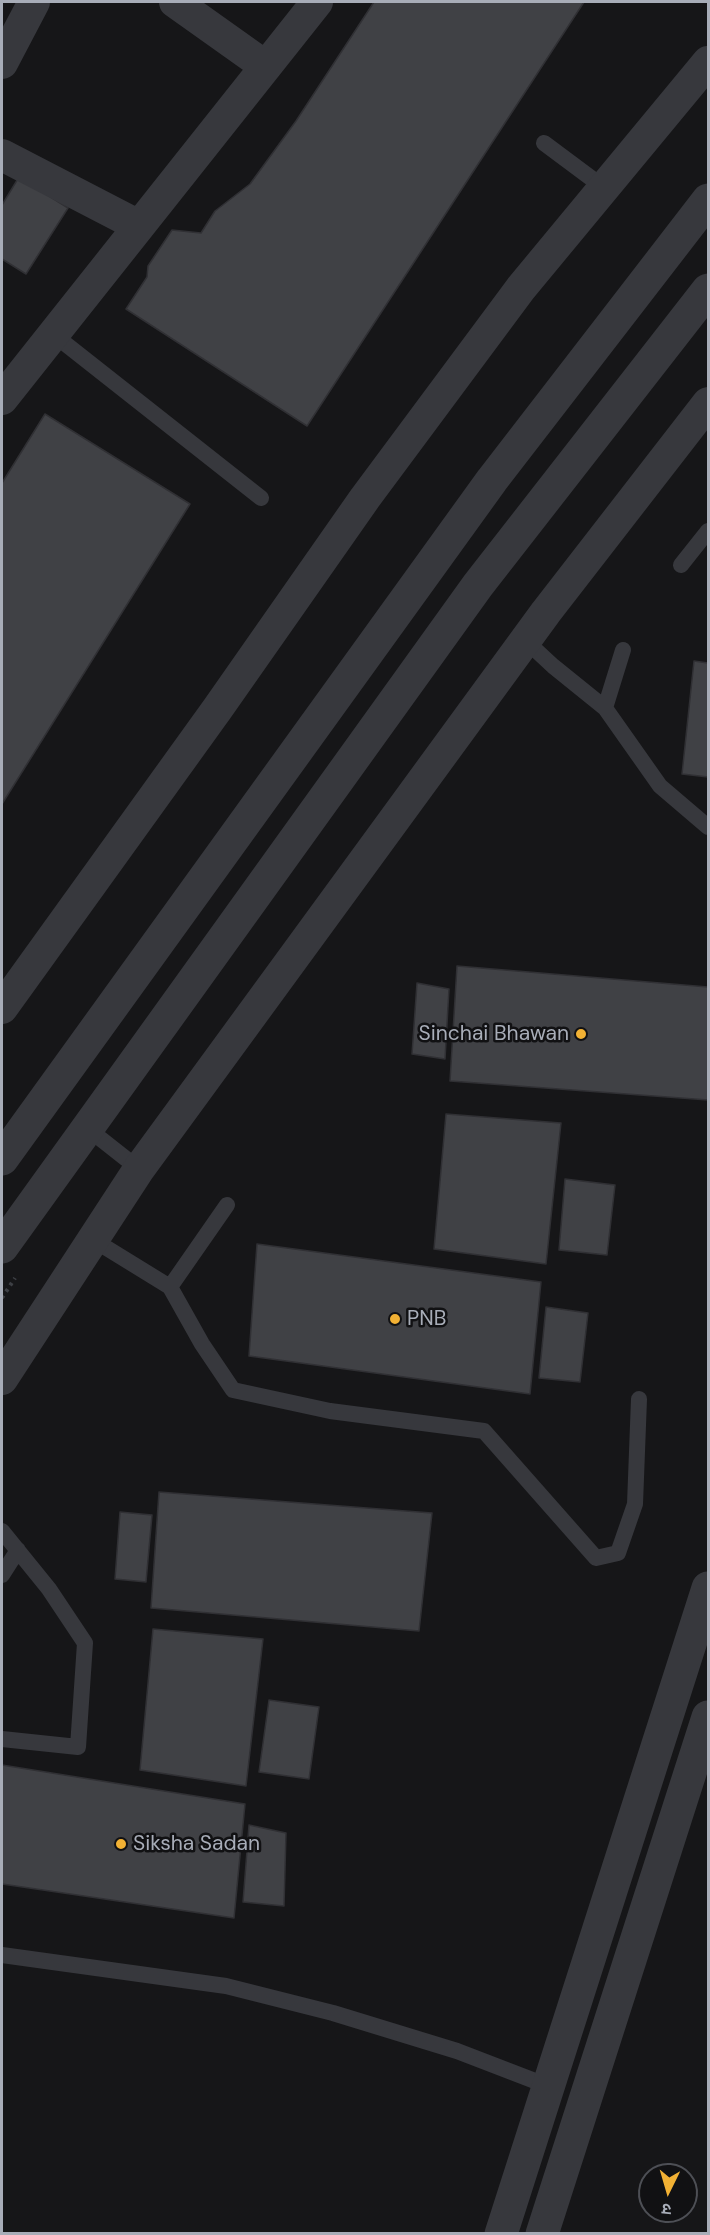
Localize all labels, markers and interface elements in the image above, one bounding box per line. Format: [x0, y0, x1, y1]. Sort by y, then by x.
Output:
place label: Sinchai Bhawan [419, 1021, 569, 1047]
marker: Sinchai Bhawan [574, 1027, 588, 1041]
place label: PNB [407, 1306, 446, 1332]
marker: PNB [388, 1312, 402, 1326]
place label: Siksha Sadan [133, 1831, 260, 1857]
marker: Siksha Sadan [114, 1837, 128, 1851]
north arrow [638, 2163, 698, 2223]
text: उ [661, 2199, 672, 2220]

